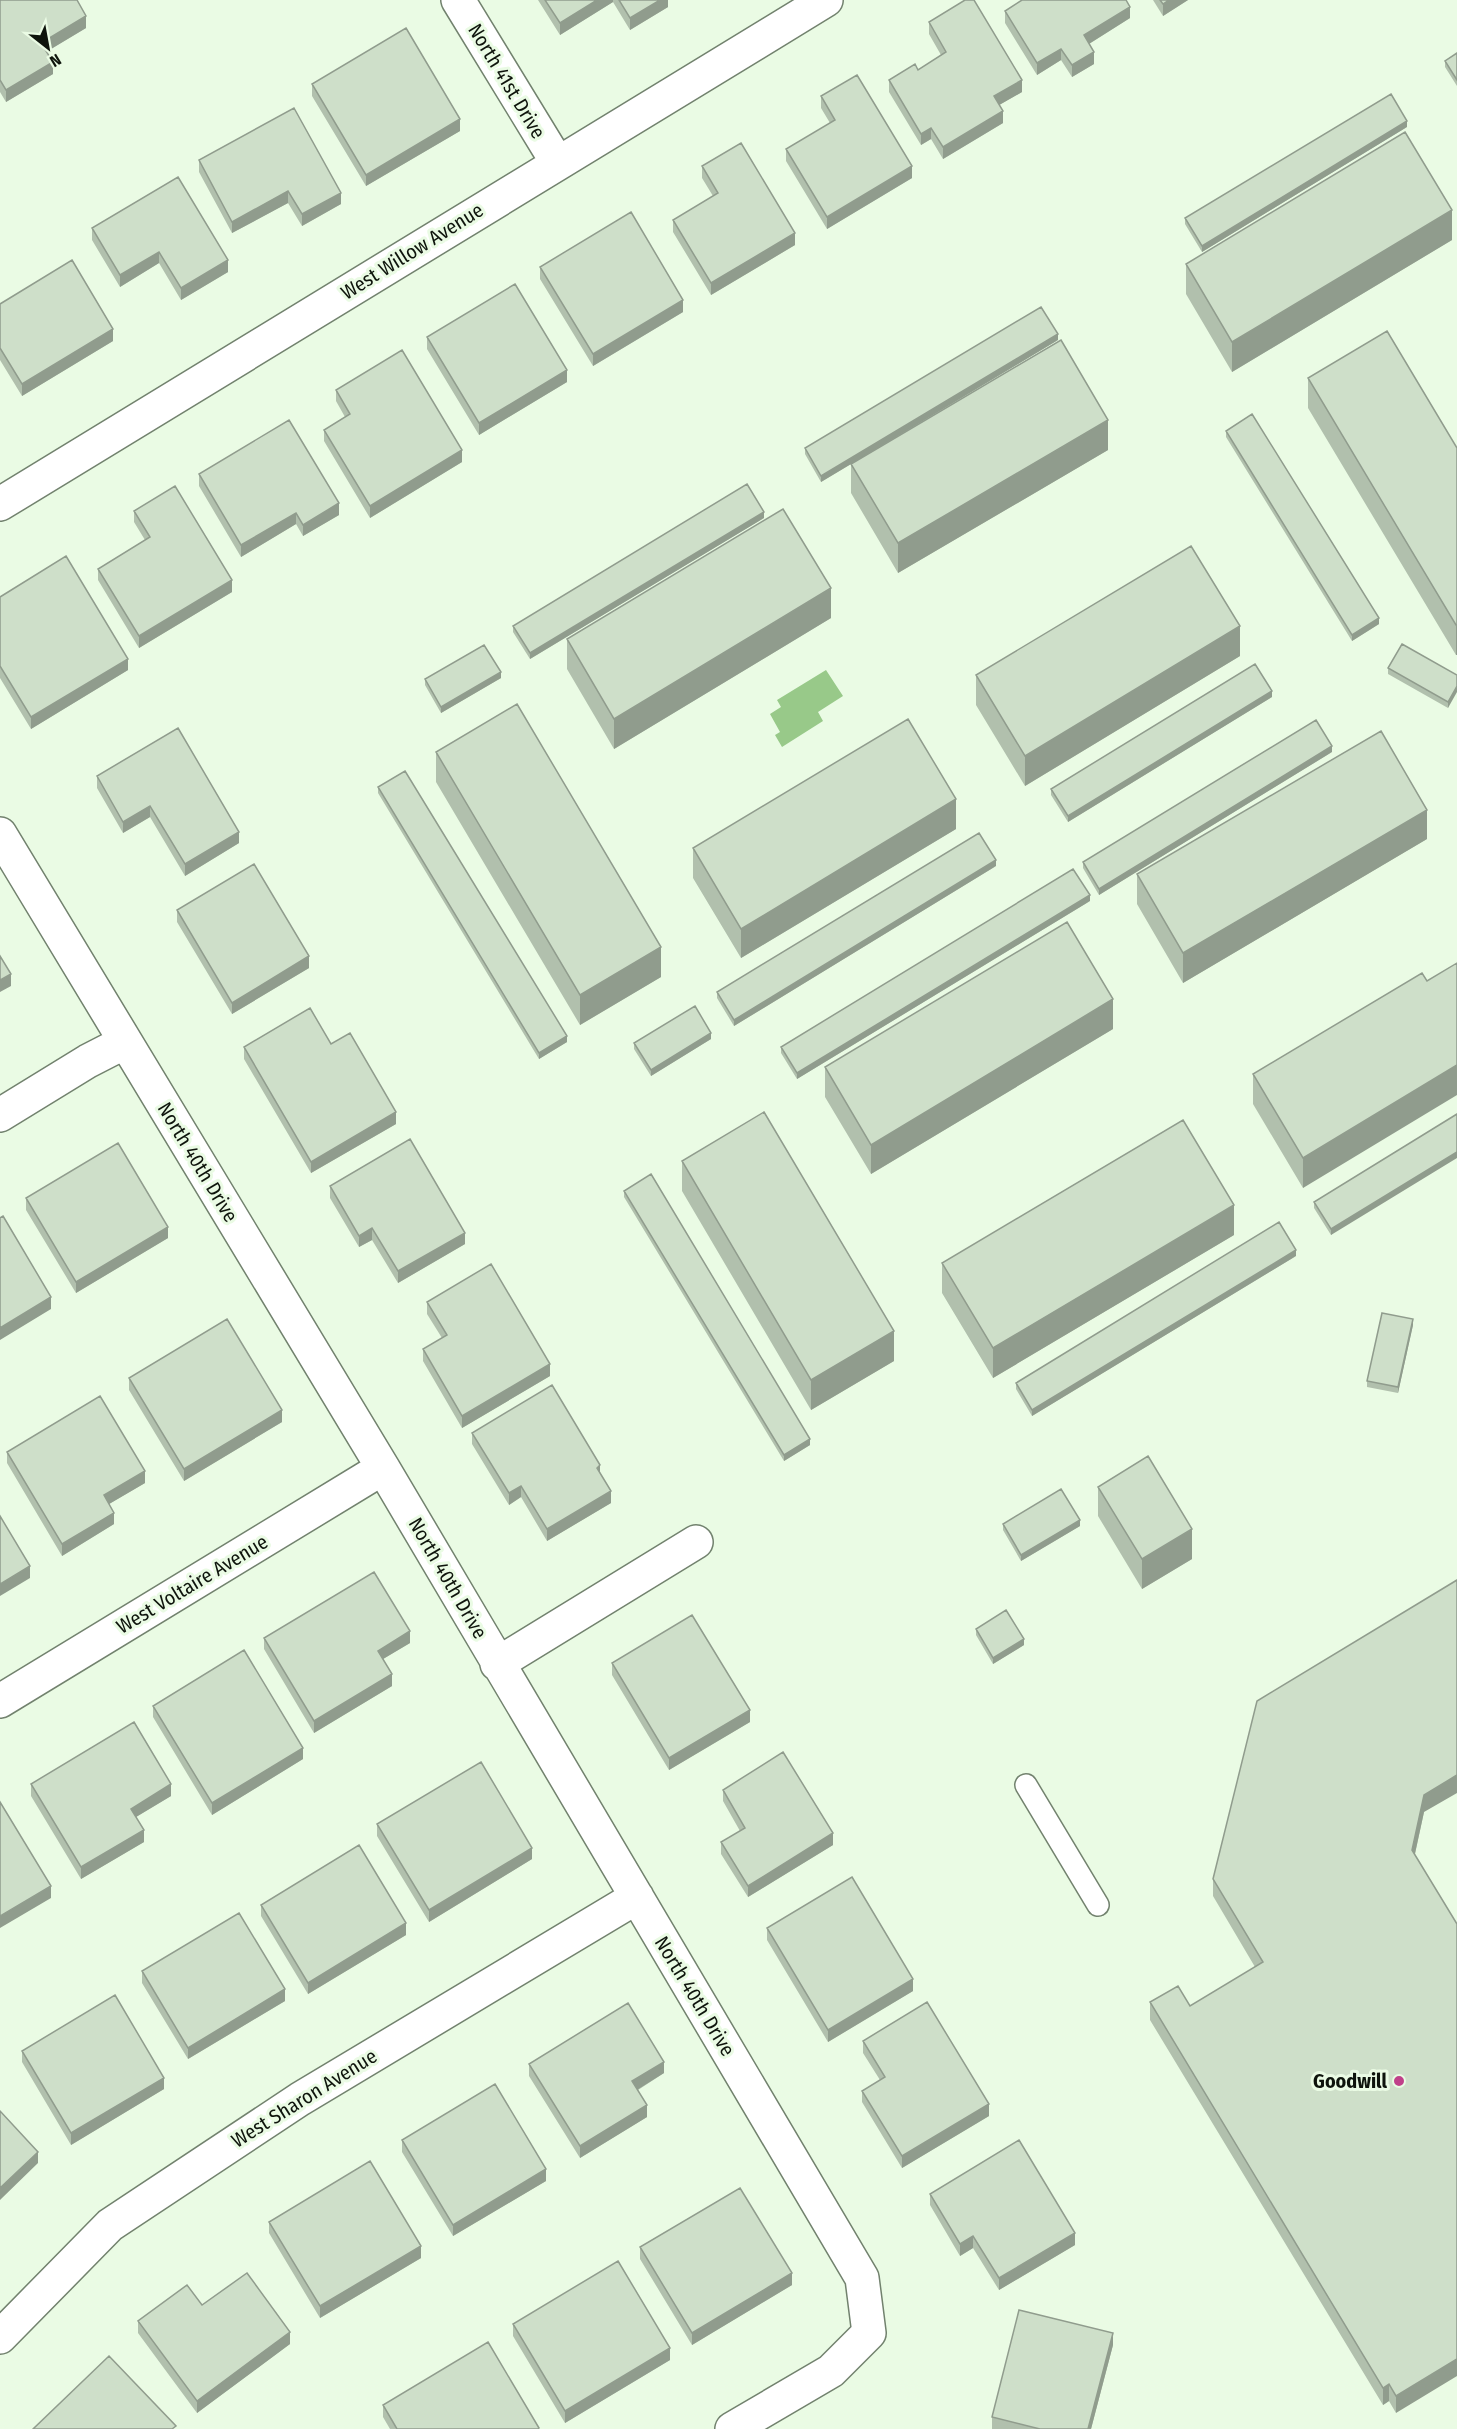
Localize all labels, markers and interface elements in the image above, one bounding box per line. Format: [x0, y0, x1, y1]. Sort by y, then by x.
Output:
north arrow [18, 18, 78, 78]
street label: North 41st Drive [463, 19, 551, 143]
text: N [46, 50, 64, 71]
street label: West Willow Avenue [336, 198, 488, 304]
street label: North 40th Drive [153, 1098, 243, 1226]
street label: North 40th Drive [404, 1513, 492, 1643]
street label: West Voltaire Avenue [112, 1529, 272, 1639]
street label: North 40th Drive [650, 1932, 740, 2060]
street label: West Sharon Avenue [227, 2044, 381, 2152]
place label: Goodwill [1313, 2069, 1388, 2093]
marker: Goodwill [1392, 2074, 1406, 2088]

